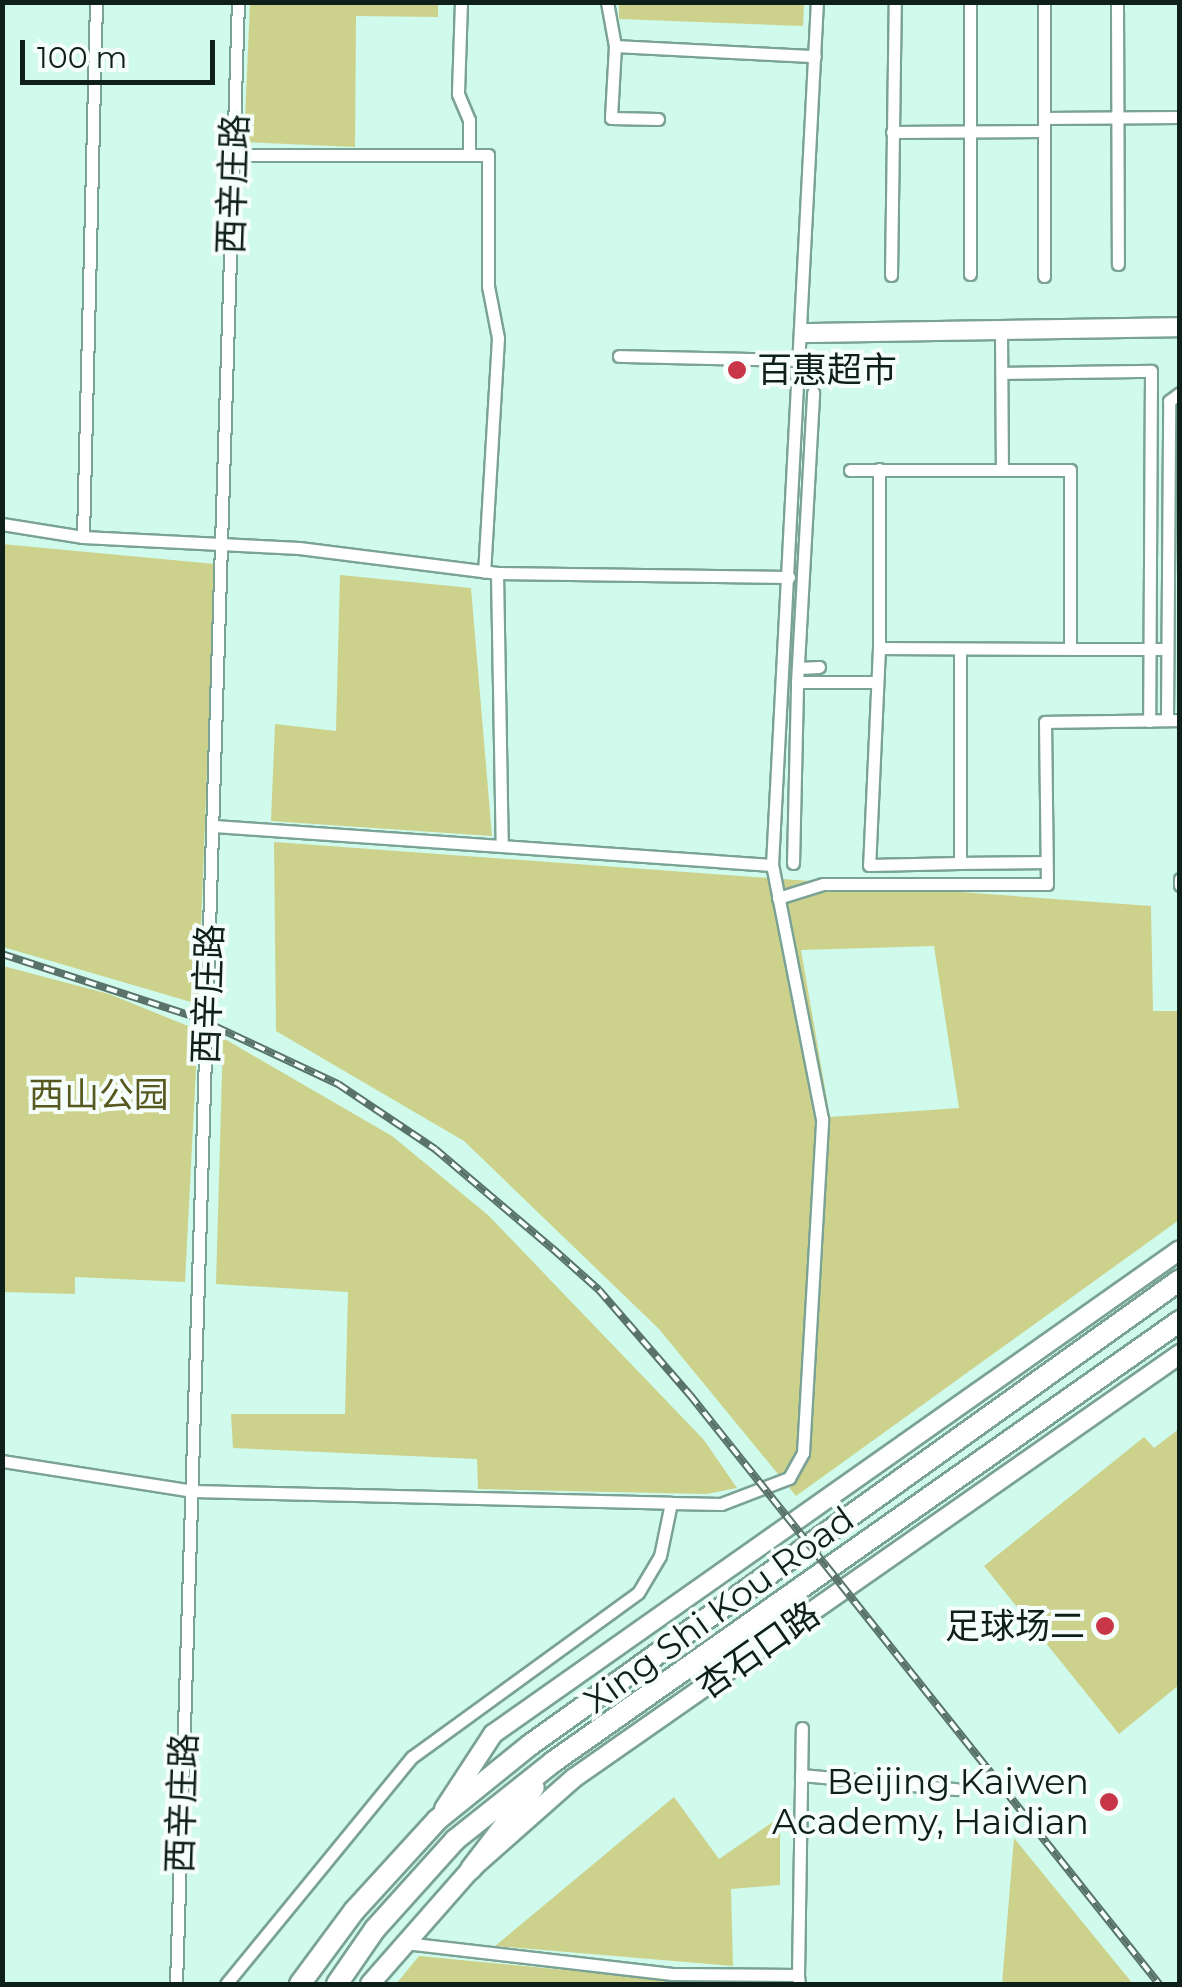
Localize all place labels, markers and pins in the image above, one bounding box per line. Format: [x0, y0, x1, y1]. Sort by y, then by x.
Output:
place label: 百惠超市 [757, 349, 897, 391]
marker: 百惠超市 [726, 359, 748, 381]
place label: 足球场二 [945, 1605, 1085, 1647]
marker: 足球场二 [1094, 1615, 1116, 1637]
place label: Beijing Kaiwen Academy, Haidian [772, 1761, 1089, 1843]
marker: Beijing Kaiwen Academy, Haidian [1098, 1791, 1120, 1813]

